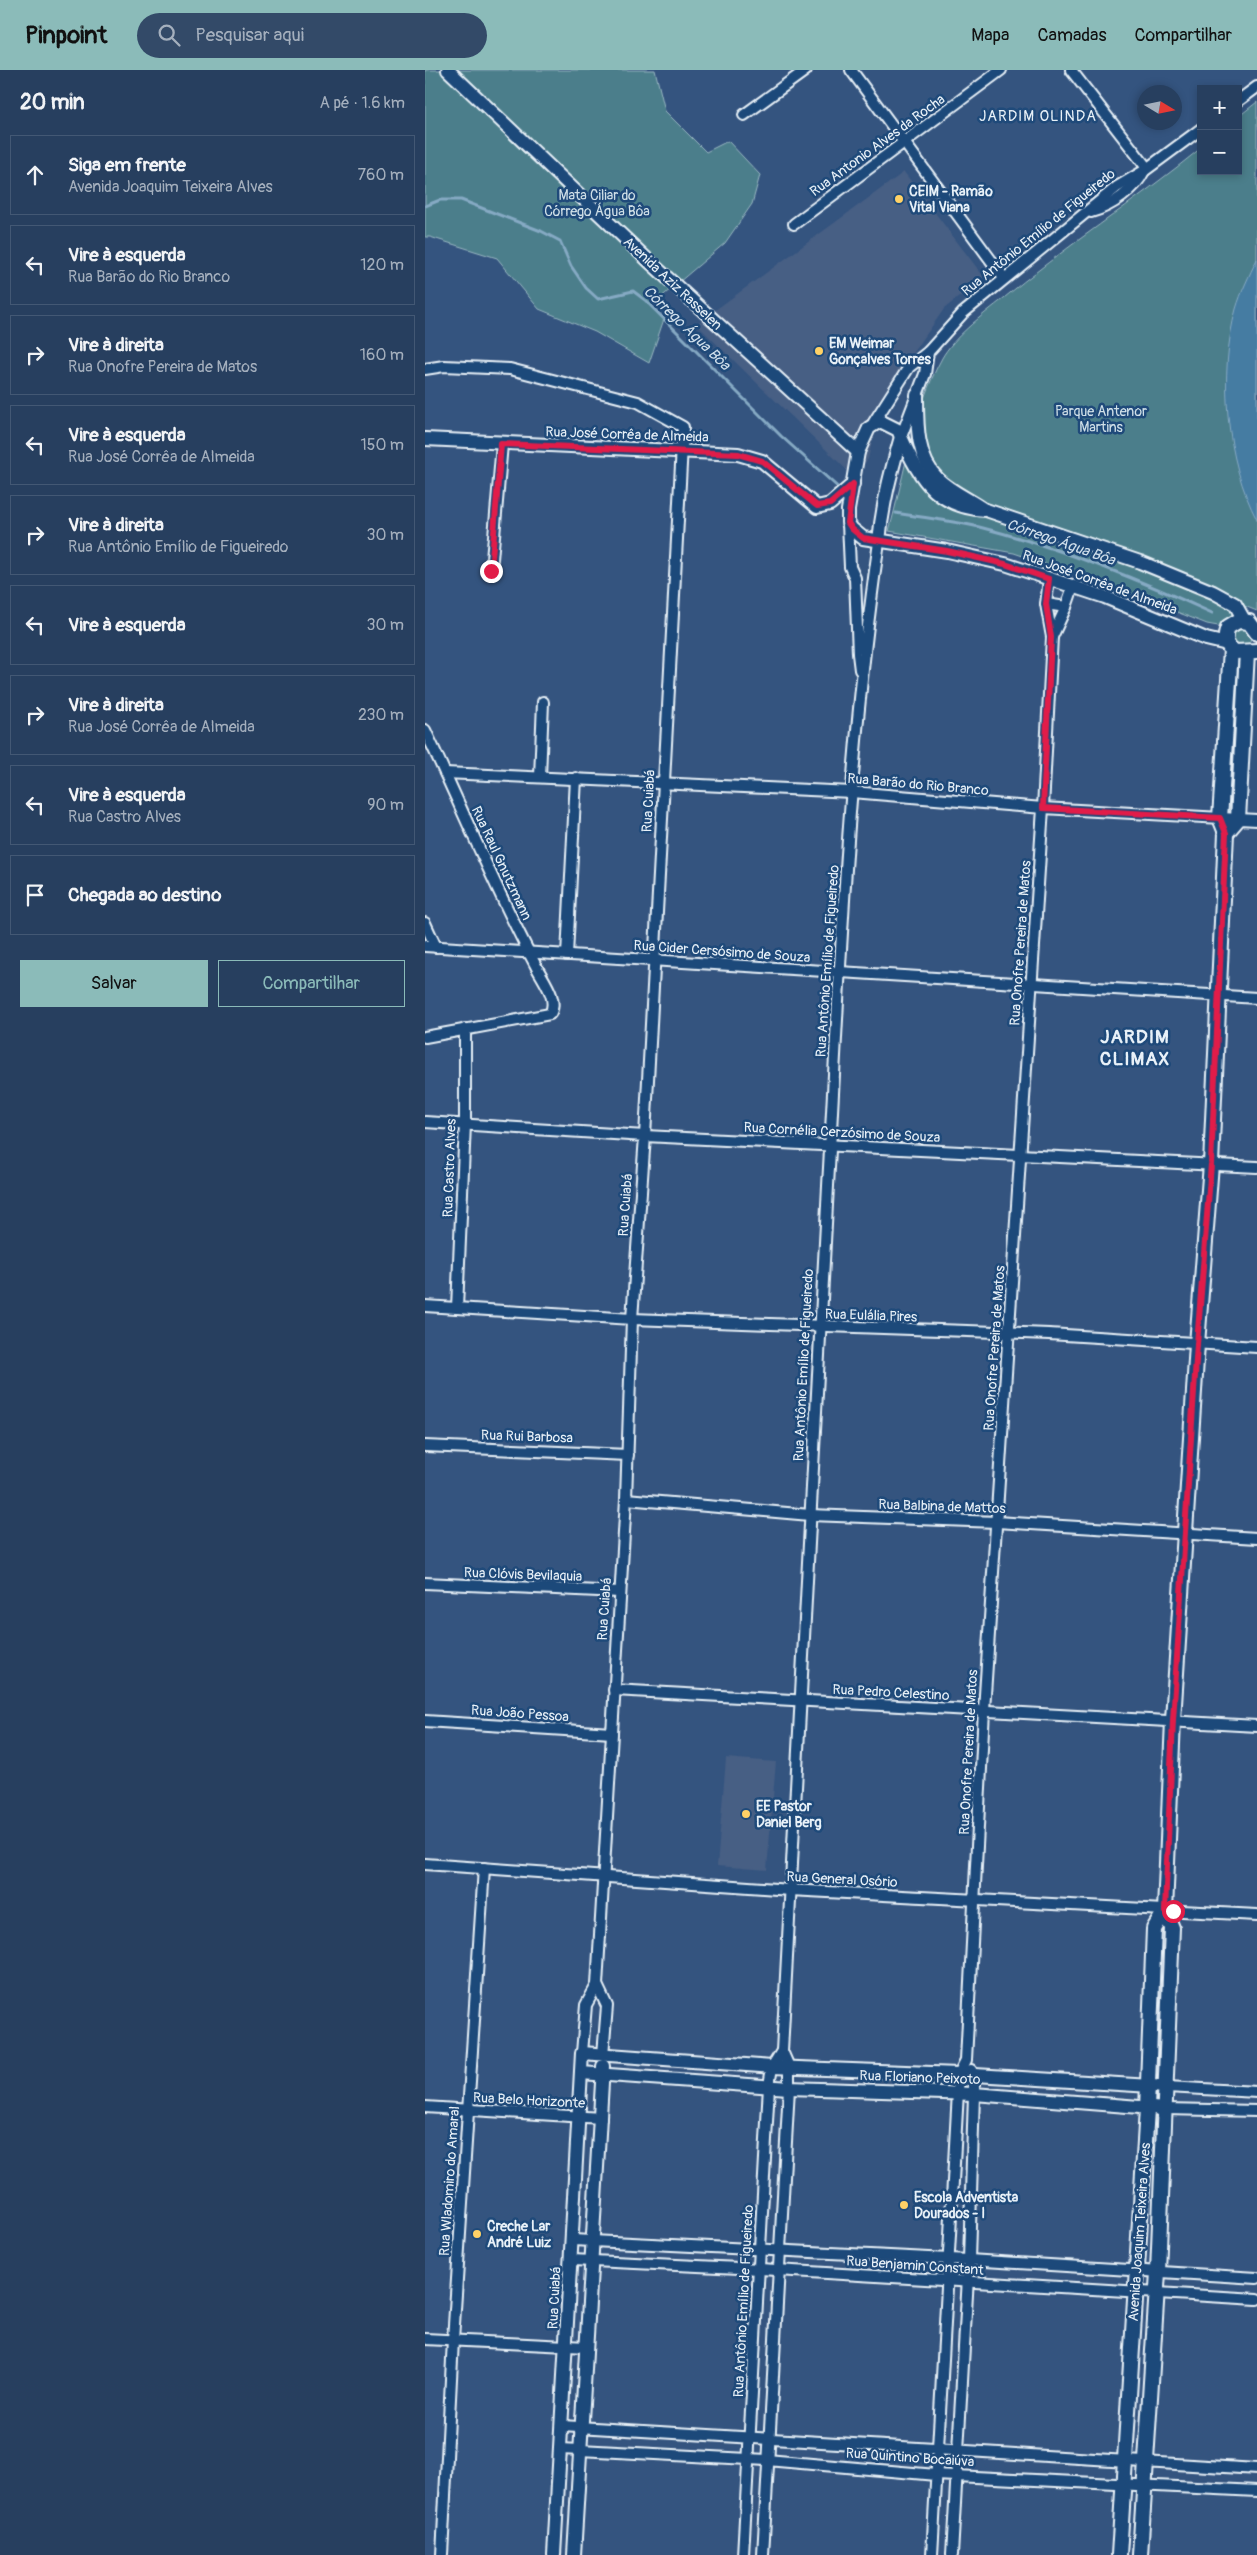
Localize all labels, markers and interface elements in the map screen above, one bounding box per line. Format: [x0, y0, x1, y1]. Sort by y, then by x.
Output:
search box [137, 13, 487, 58]
text: Pinpoint [25, 21, 107, 50]
icon: search [155, 21, 183, 49]
text: Pesquisar aqui [195, 23, 304, 47]
text: Mapa [971, 24, 1009, 47]
text: Camadas [1037, 24, 1107, 47]
text: Compartilhar [1135, 24, 1232, 47]
north arrow [1137, 85, 1182, 130]
map controls [1197, 85, 1242, 175]
button: + [1197, 85, 1242, 130]
text: 20 min [20, 89, 85, 116]
street label: Rua Antonio Alves da Rocha [806, 91, 948, 200]
text: A pé · 1.6 km [320, 93, 405, 113]
district label: JARDIM OLINDA [979, 107, 1097, 126]
button: − [1197, 130, 1242, 175]
text: Siga em frente [68, 153, 186, 177]
icon: ahead [21, 161, 49, 189]
text: 760 m [358, 165, 404, 185]
street label: Rua Antônio Emílio de Figueiredo [958, 165, 1119, 300]
text: Avenida Joaquim Teixeira Alves [68, 177, 273, 197]
place label: CEIM - Ramão Vital Viana [909, 183, 993, 216]
park label: Mata Ciliar do Córrego Água Bôa [544, 187, 650, 220]
marker: CEIM - Ramão Vital Viana [893, 193, 905, 205]
street label: Avenida Aziz Rasselen [620, 233, 726, 334]
text: Vire à esquerda [68, 243, 186, 267]
icon: left [21, 251, 49, 279]
text: 120 m [360, 255, 404, 275]
text: Rua Barão do Rio Branco [68, 267, 230, 287]
water label: Córrego Água Bôa [639, 282, 735, 375]
text: Vire à direita [68, 333, 164, 357]
place label: EM Weimar Gonçalves Torres [829, 335, 931, 368]
icon: right [21, 341, 49, 369]
text: 160 m [360, 345, 404, 365]
marker: EM Weimar Gonçalves Torres [813, 345, 825, 357]
text: Rua Onofre Pereira de Matos [68, 357, 257, 377]
park label: Parque Antenor Martins [1055, 403, 1147, 436]
text: Vire à esquerda [68, 423, 186, 447]
street label: Rua José Corrêa de Almeida [545, 423, 709, 446]
icon: left [21, 431, 49, 459]
text: 150 m [360, 435, 404, 455]
text: Rua José Corrêa de Almeida [68, 447, 255, 467]
text: Vire à direita [68, 513, 164, 537]
water label: Córrego Água Bôa [1004, 515, 1118, 570]
icon: right [21, 521, 49, 549]
text: 30 m [366, 525, 404, 545]
text: Rua Antônio Emílio de Figueiredo [68, 537, 288, 557]
street label: Rua José Corrêa de Almeida [1020, 547, 1180, 618]
route end [480, 560, 503, 583]
icon: left [21, 611, 49, 639]
text: Vire à esquerda [68, 613, 186, 637]
text: 30 m [366, 615, 404, 635]
text: Vire à direita [68, 693, 164, 717]
icon: right [21, 701, 49, 729]
text: 230 m [358, 705, 404, 725]
text: Rua José Corrêa de Almeida [68, 717, 255, 737]
street label: Rua Cuiabá [638, 769, 659, 833]
street label: Rua Barão do Rio Branco [847, 770, 990, 799]
text: Vire à esquerda [68, 783, 186, 807]
icon: left [21, 791, 49, 819]
text: 90 m [367, 795, 404, 815]
street label: Rua Raul Gnutzmann [468, 803, 535, 923]
text: Rua Castro Alves [68, 807, 181, 827]
street label: Rua Onofre Pereira de Matos [1006, 859, 1035, 1026]
street label: Rua Antônio Emílio de Figueiredo [812, 864, 843, 1058]
icon: arrive [21, 881, 49, 909]
text: Chegada ao destino [68, 883, 221, 907]
street label: Rua Cider Cersósimo de Souza [633, 937, 811, 966]
button: Salvar [20, 960, 208, 1007]
button: Compartilhar [218, 960, 405, 1007]
district label: JARDIM CLIMAX [1100, 1025, 1170, 1071]
street label: Rua Castro Alves [439, 1118, 460, 1218]
street label: Rua Cornélia Cerzósimo de Souza [743, 1119, 941, 1146]
street label: Rua Cuiabá [615, 1173, 636, 1237]
street label: Rua Onofre Pereira de Matos [980, 1264, 1009, 1431]
street label: Rua Antônio Emílio de Figueiredo [790, 1268, 817, 1462]
street label: Rua Eulália Pires [825, 1305, 918, 1326]
street label: Rua Rui Barbosa [481, 1426, 573, 1447]
street label: Rua Balbina de Mattos [878, 1496, 1007, 1517]
street label: Rua Clóvis Bevilaquia [463, 1564, 582, 1585]
street label: Rua Cuiabá [594, 1577, 615, 1641]
street label: Rua Onofre Pereira de Matos [956, 1668, 981, 1835]
street label: Rua Pedro Celestino [832, 1681, 950, 1704]
street label: Rua João Pessoa [471, 1702, 569, 1725]
place label: EE Pastor Daniel Berg [756, 1798, 821, 1831]
marker: EE Pastor Daniel Berg [740, 1808, 752, 1820]
street label: Rua General Osório [786, 1868, 898, 1891]
route start [1162, 1900, 1185, 1923]
street label: Rua Floriano Peixoto [859, 2067, 981, 2088]
street label: Rua Belo Horizonte [472, 2089, 586, 2112]
street label: Rua Wladomiro do Amaral [436, 2106, 463, 2256]
street label: Avenida Joaquim Teixeira Alves [1125, 2141, 1154, 2322]
place label: Escola Adventista Dourados - I [914, 2189, 1019, 2222]
marker: Escola Adventista Dourados - I [898, 2199, 910, 2211]
street label: Rua Antônio Emílio de Figueiredo [730, 2204, 757, 2398]
place label: Creche Lar André Luiz [487, 2218, 552, 2251]
marker: Creche Lar André Luiz [471, 2228, 483, 2240]
street label: Rua Benjamin Constant [846, 2252, 985, 2279]
street label: Rua Cuiabá [544, 2266, 565, 2330]
street label: Rua Quintino Bocaiúva [845, 2445, 975, 2470]

